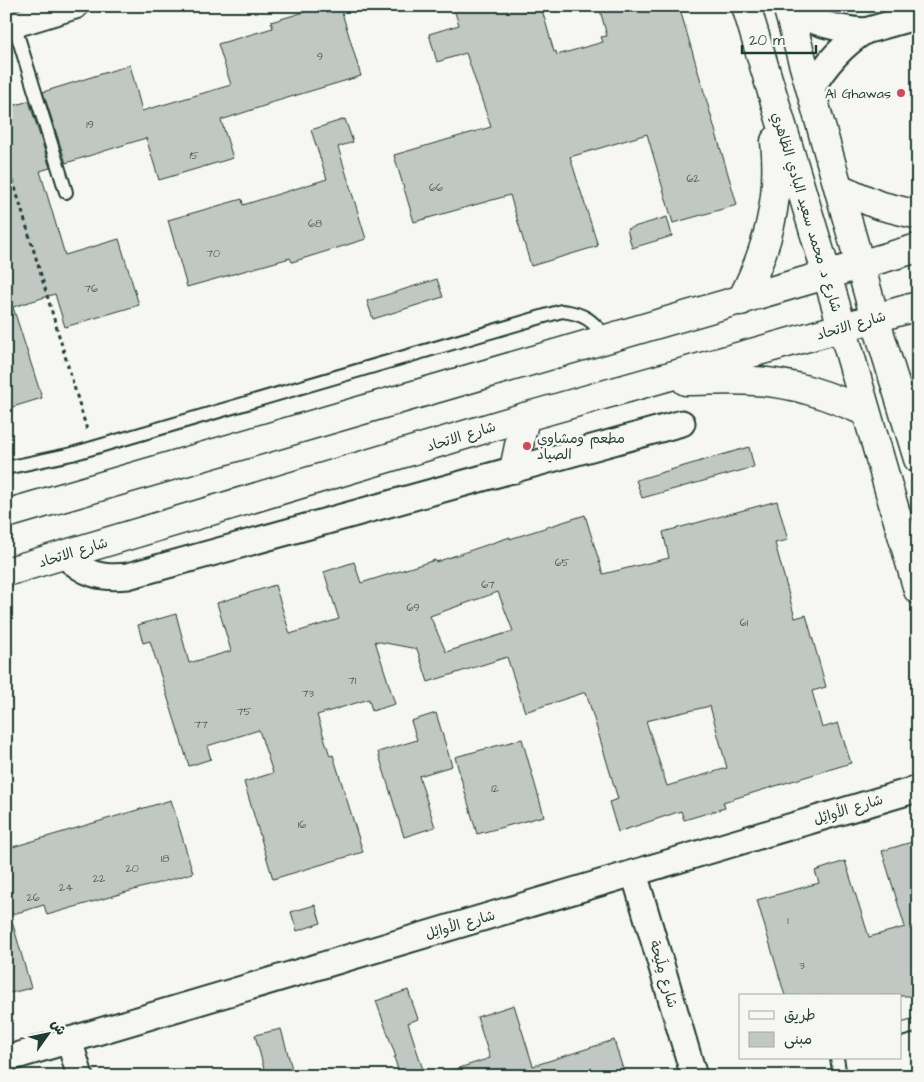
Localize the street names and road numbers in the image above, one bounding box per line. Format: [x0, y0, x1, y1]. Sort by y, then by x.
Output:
street label: شارع د. محمد سعيد البادي الظاهري [766, 110, 846, 315]
street label: شارع الاتحاد [814, 306, 888, 345]
street label: شارع الاتحاد [424, 417, 498, 457]
street label: شارع الاتحاد [36, 533, 110, 573]
street label: شارع الأوائِل [811, 790, 886, 830]
street label: شارع الأوائِل [423, 905, 498, 944]
street label: شارع مِلَيحة [644, 938, 682, 1010]

